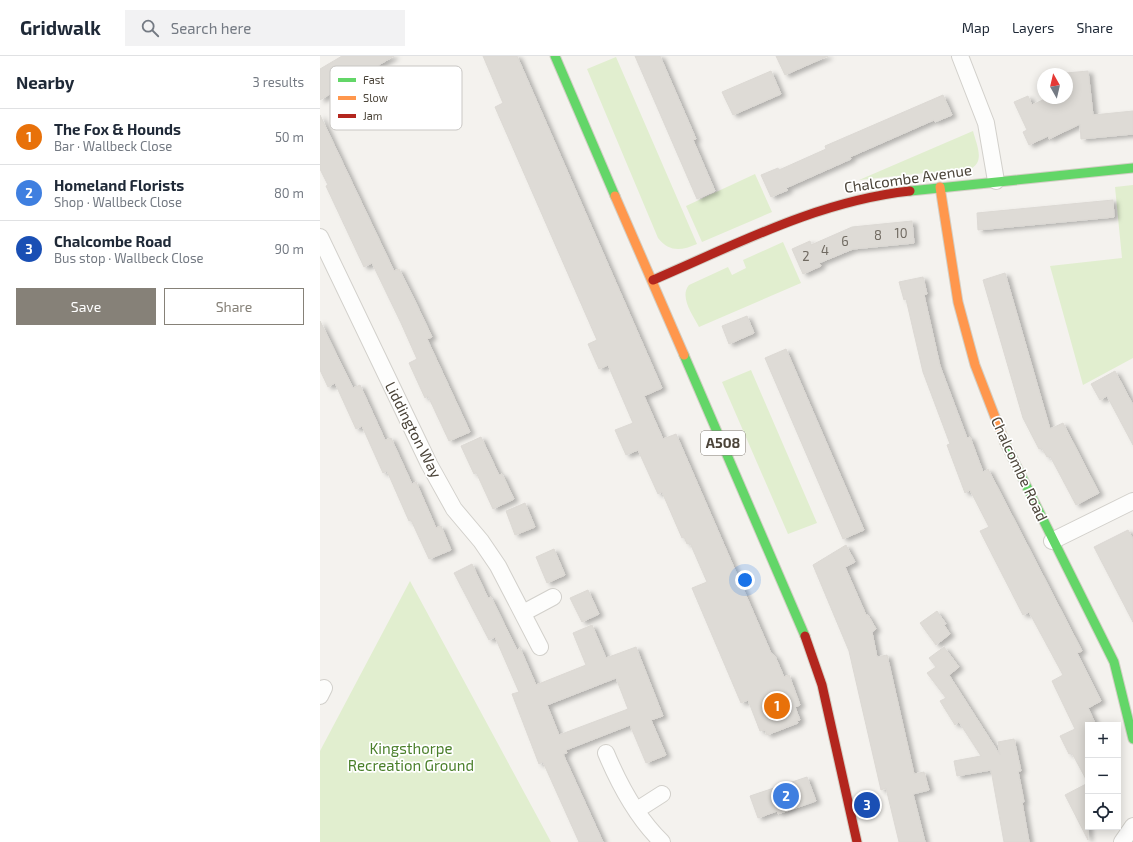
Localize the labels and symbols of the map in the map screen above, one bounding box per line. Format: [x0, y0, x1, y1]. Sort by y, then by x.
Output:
legend [330, 66, 462, 130]
north arrow [1037, 68, 1073, 104]
text: Fast [363, 73, 385, 86]
text: Slow [363, 91, 388, 104]
text: Jam [363, 109, 382, 122]
street label: Chalcombe Avenue [843, 160, 973, 196]
house number: 10 [894, 225, 908, 241]
house number: 8 [874, 227, 882, 243]
house number: 6 [841, 233, 849, 249]
house number: 4 [821, 242, 829, 258]
house number: 2 [802, 248, 810, 264]
street label: Liddington Way [382, 378, 446, 481]
street label: Chalcombe Road [988, 413, 1052, 524]
road number: A508 [701, 431, 745, 455]
your location [735, 570, 755, 590]
pin: 1 [764, 691, 790, 721]
park label: Kingsthorpe Recreation Ground [348, 739, 474, 774]
pin: 2 [773, 781, 799, 811]
pin: 3 [854, 790, 880, 820]

